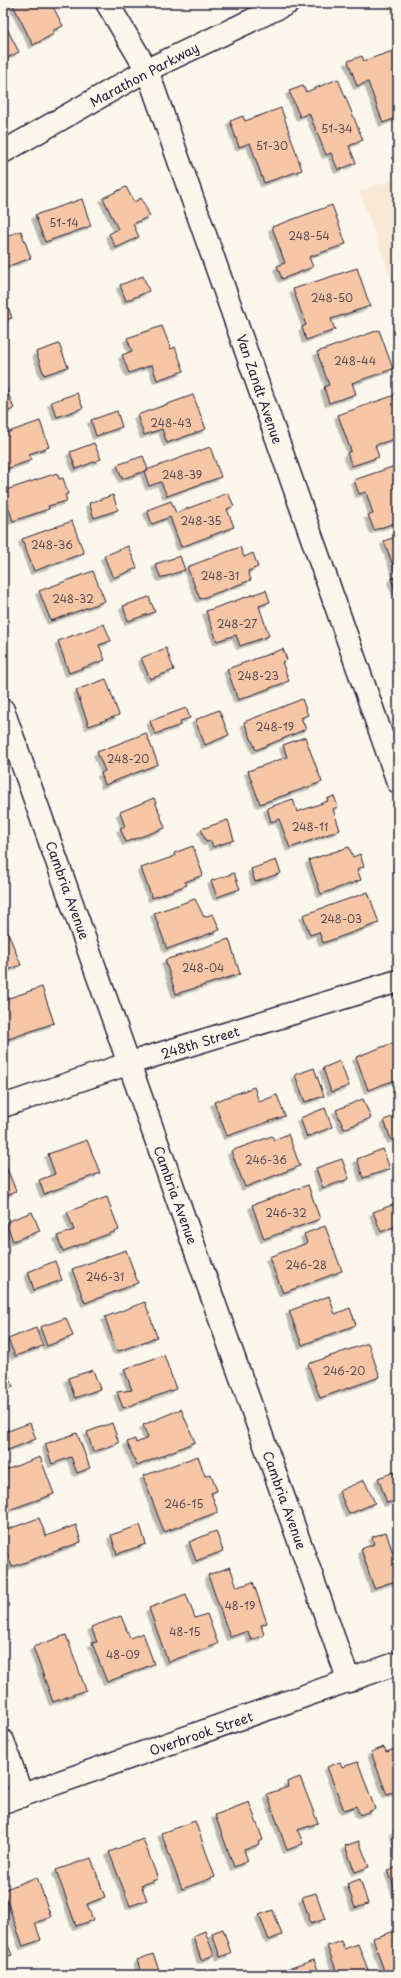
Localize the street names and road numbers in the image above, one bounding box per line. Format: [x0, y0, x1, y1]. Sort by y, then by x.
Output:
street label: Marathon Parkway [86, 37, 202, 111]
street label: Van Zandt Avenue [232, 332, 288, 446]
street label: Cambria Avenue [41, 838, 95, 942]
street label: 248th Street [158, 1021, 242, 1063]
street label: Cambria Avenue [149, 1143, 203, 1247]
street label: Cambria Avenue [258, 1448, 312, 1552]
street label: Overbrook Street [147, 1706, 255, 1760]

